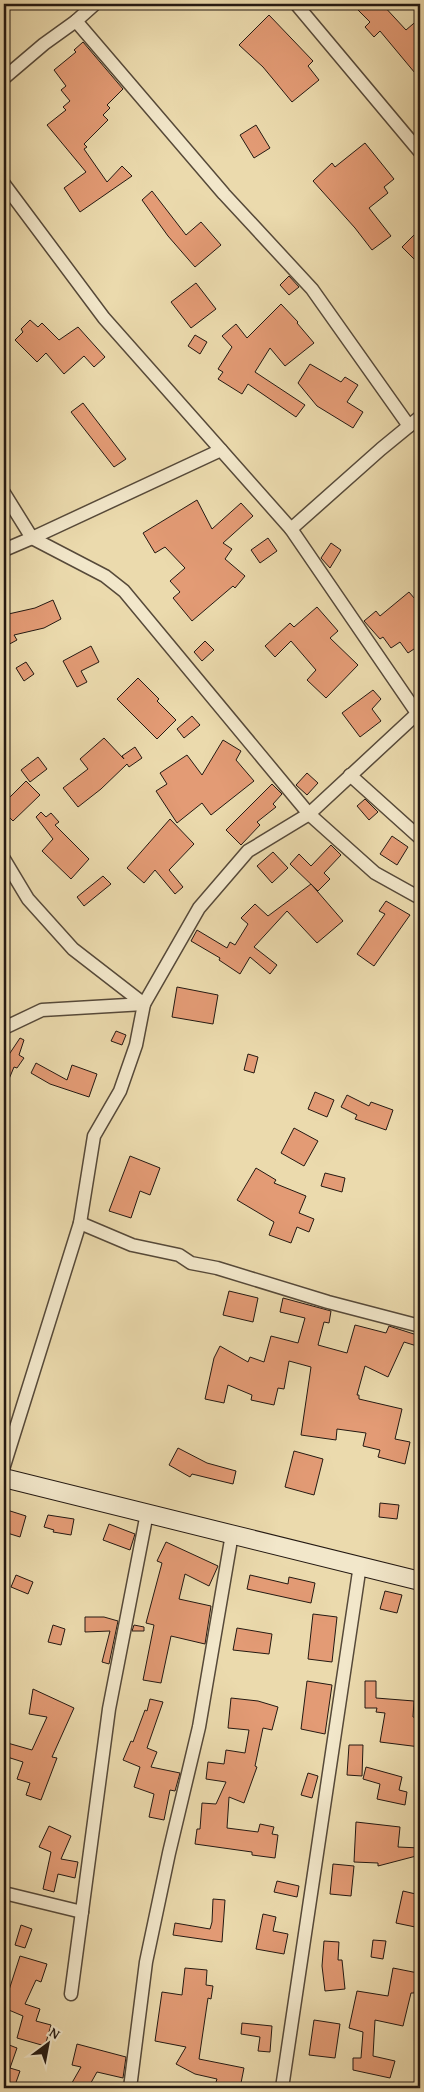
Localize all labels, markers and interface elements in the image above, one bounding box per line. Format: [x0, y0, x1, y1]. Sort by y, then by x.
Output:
north arrow [22, 2020, 72, 2070]
text: N [46, 2022, 65, 2044]

